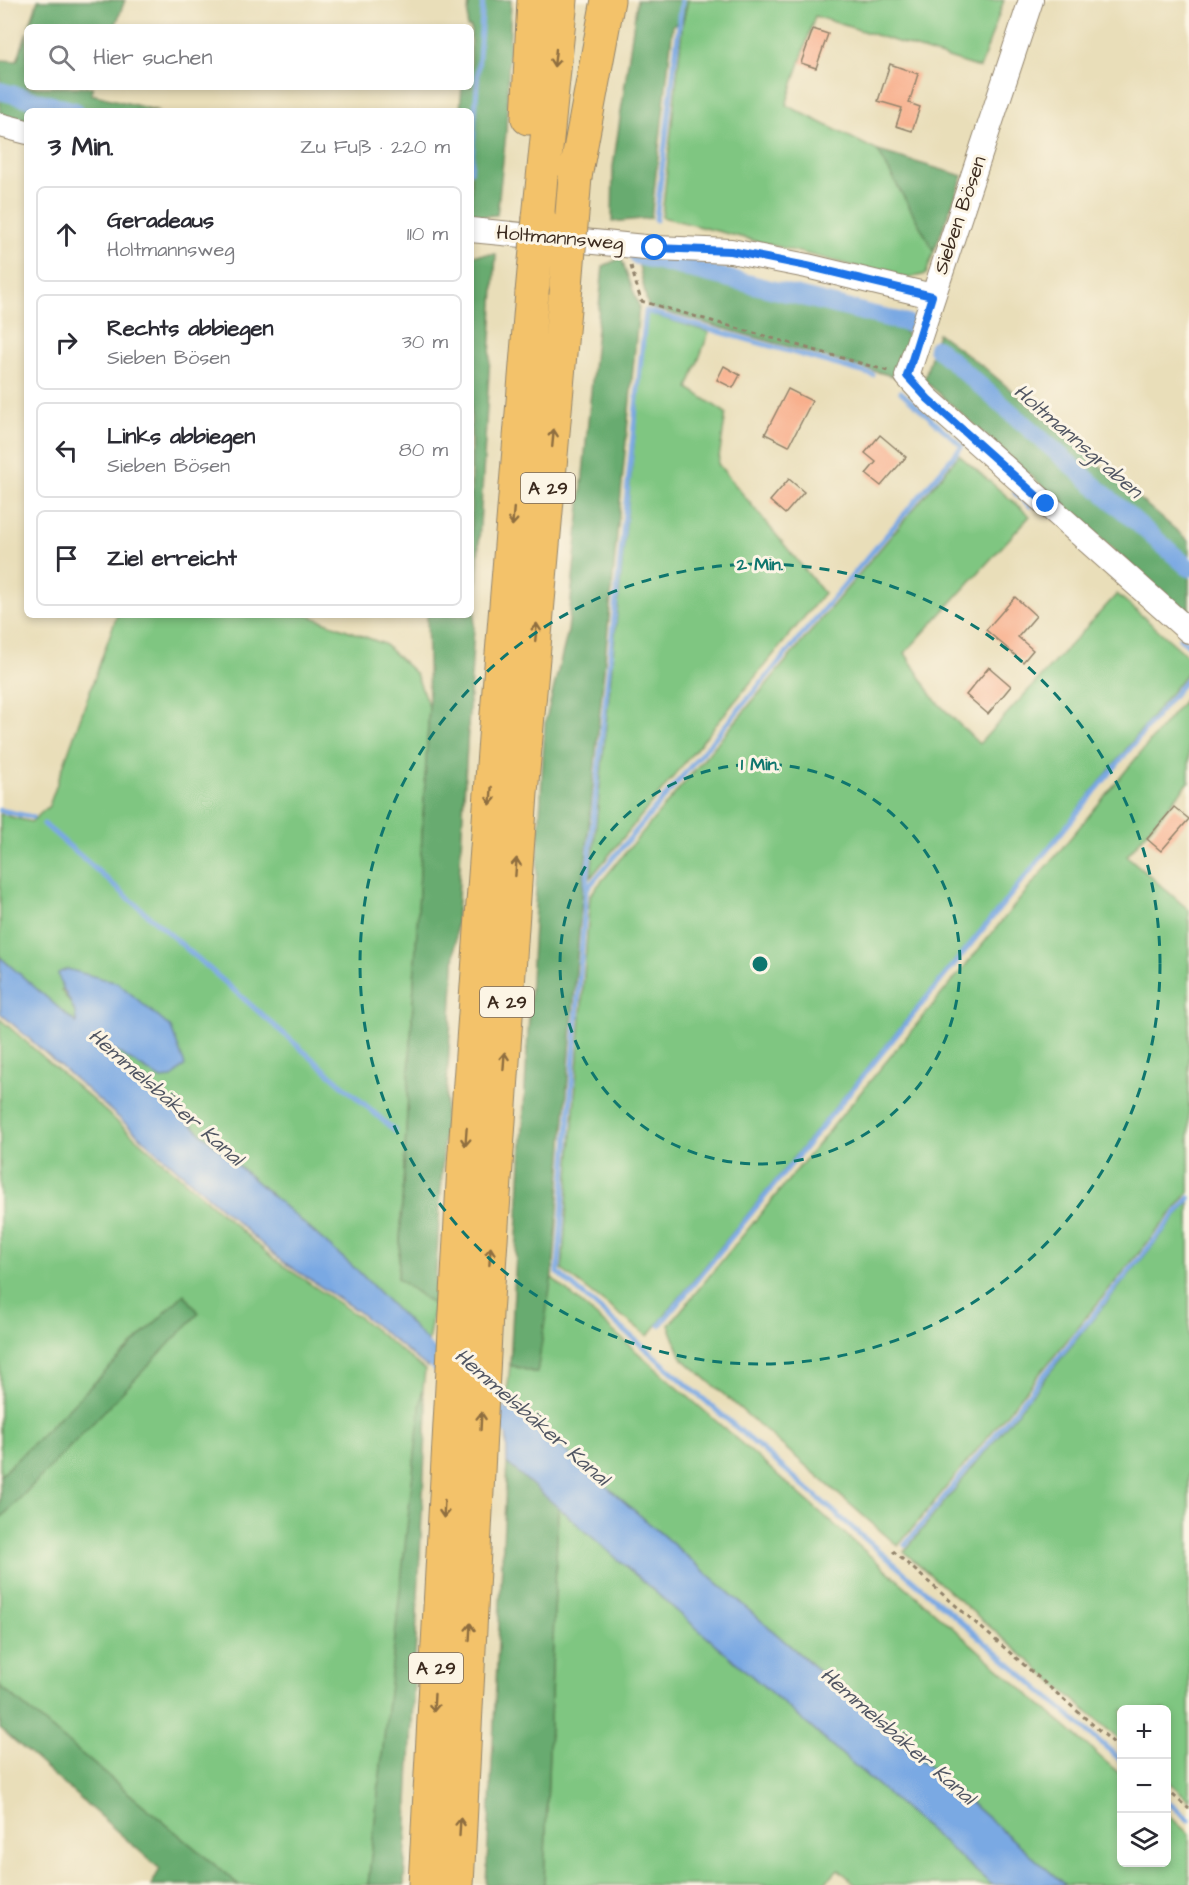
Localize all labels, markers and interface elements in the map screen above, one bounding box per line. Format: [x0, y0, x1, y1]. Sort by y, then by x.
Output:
search box [24, 24, 474, 90]
icon: search [45, 41, 78, 74]
text: Hier suchen [93, 42, 212, 73]
one-way arrow [549, 48, 560, 68]
text: 3 Min. [48, 129, 114, 165]
text: Zu Fuß · 220 m [300, 133, 450, 161]
street label: Sieben Bösen [927, 152, 993, 278]
text: Geradeaus [107, 205, 214, 236]
icon: ahead [50, 218, 83, 251]
street label: Holtmannsweg [495, 218, 625, 259]
text: 110 m [407, 220, 448, 248]
route start [641, 234, 667, 260]
text: Holtmannsweg [107, 236, 235, 264]
text: Rechts abbiegen [107, 313, 274, 344]
icon: right [50, 326, 83, 359]
text: 30 m [402, 328, 448, 356]
text: Sieben Bösen [107, 344, 230, 372]
water label: Holtmannsgraben [1007, 377, 1150, 507]
text: Links abbiegen [107, 421, 255, 452]
one-way arrow [548, 428, 559, 448]
icon: left [50, 434, 83, 467]
text: 80 m [399, 436, 448, 464]
text: Sieben Bösen [107, 452, 230, 480]
road number: A 29 [521, 473, 575, 503]
route end [1032, 490, 1058, 516]
one-way arrow [507, 506, 518, 526]
icon: arrive [50, 542, 83, 575]
text: Ziel erreicht [107, 543, 237, 574]
text: 2 Min. [736, 552, 784, 577]
one-way arrow [531, 623, 542, 643]
text: 1 Min. [741, 752, 780, 777]
one-way arrow [485, 786, 496, 806]
one-way arrow [511, 857, 522, 877]
centre of rings [750, 954, 770, 974]
road number: A 29 [480, 987, 534, 1017]
water label: Hemmelsbäker Kanal [82, 1022, 252, 1174]
one-way arrow [498, 1052, 509, 1072]
one-way arrow [460, 1127, 471, 1147]
one-way arrow [485, 1246, 496, 1266]
water label: Hemmelsbäker Kanal [448, 1342, 618, 1494]
one-way arrow [475, 1411, 486, 1431]
one-way arrow [439, 1498, 450, 1518]
one-way arrow [464, 1622, 475, 1642]
road number: A 29 [409, 1653, 463, 1683]
water label: Hemmelsbäker Kanal [814, 1661, 984, 1813]
one-way arrow [429, 1693, 440, 1713]
map controls [1117, 1705, 1171, 1867]
button: + [1117, 1705, 1171, 1759]
button: − [1117, 1759, 1171, 1813]
button: layers [1117, 1813, 1171, 1867]
one-way arrow [454, 1817, 465, 1837]

